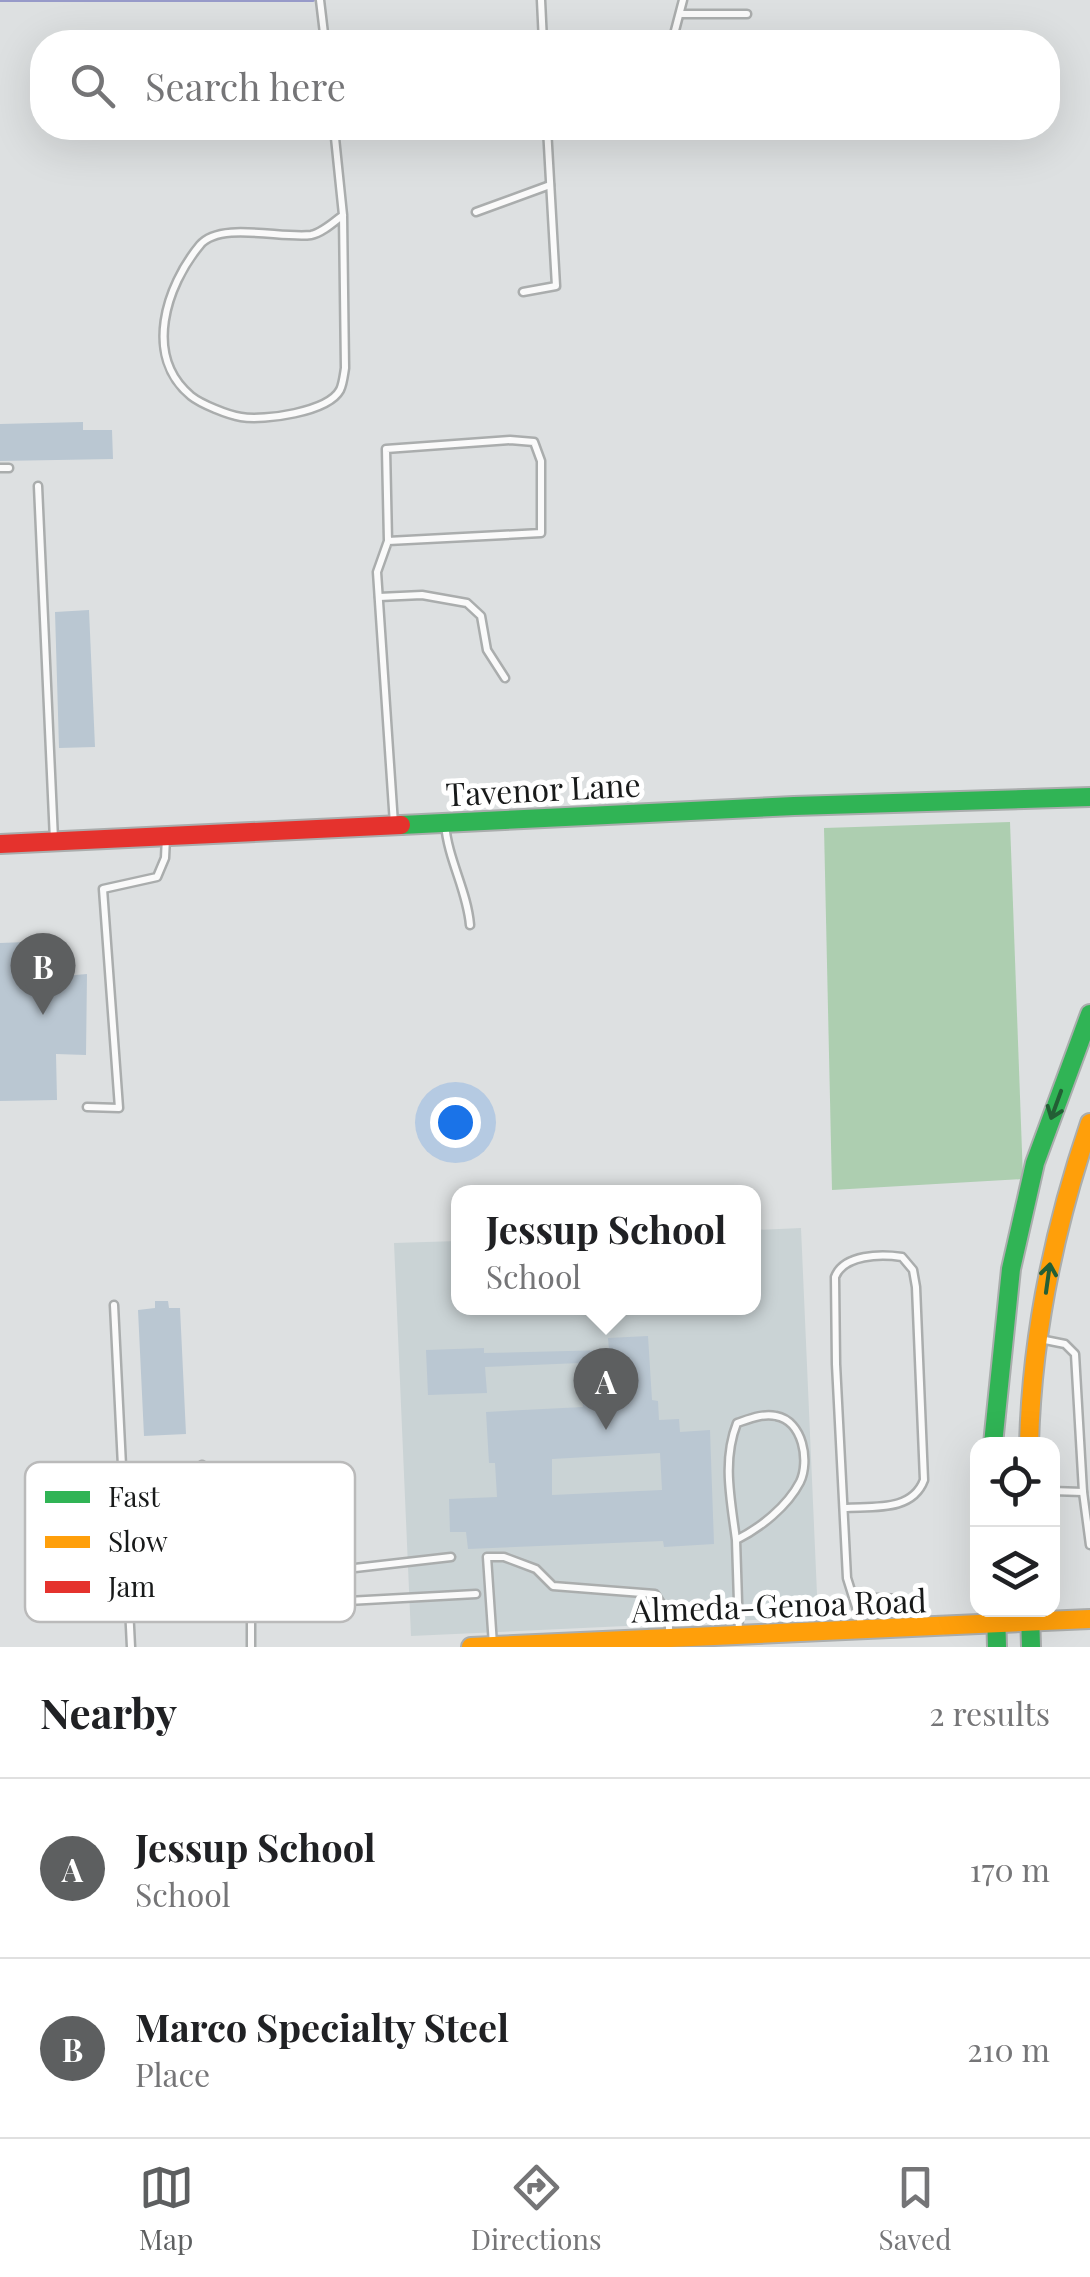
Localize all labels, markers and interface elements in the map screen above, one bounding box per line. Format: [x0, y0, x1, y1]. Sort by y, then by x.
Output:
search box [30, 30, 1060, 140]
icon: search [65, 58, 120, 113]
text: Search here [145, 60, 346, 111]
street label: Tavenor Lane [445, 761, 641, 815]
pin: B [10, 932, 76, 1015]
one-way arrow [1046, 1089, 1064, 1120]
your location [430, 1097, 481, 1148]
popup [451, 1185, 761, 1315]
text: Jessup School [486, 1203, 726, 1254]
text: School [486, 1254, 581, 1297]
one-way arrow [1039, 1263, 1057, 1295]
pin: A [574, 1348, 638, 1430]
map controls [970, 1437, 1060, 1617]
button: locate [970, 1437, 1060, 1527]
legend [25, 1462, 355, 1622]
text: Fast [108, 1477, 161, 1514]
text: Slow [108, 1522, 168, 1559]
button: layers [970, 1527, 1060, 1617]
text: Jam [107, 1567, 155, 1604]
street label: Almeda-Genoa Road [630, 1577, 927, 1631]
text: Nearby [40, 1684, 177, 1740]
text: 2 results [929, 1691, 1050, 1734]
text: Jessup School [135, 1821, 376, 1872]
text: A [62, 1847, 83, 1890]
text: 170 m [970, 1847, 1050, 1890]
text: School [135, 1872, 231, 1915]
text: Marco Specialty Steel [135, 2001, 509, 2052]
text: B [62, 2027, 83, 2070]
text: 210 m [967, 2027, 1050, 2070]
text: Place [135, 2052, 210, 2095]
tab: Map [139, 2160, 194, 2257]
tab: Directions [471, 2160, 601, 2257]
tab: Saved [879, 2160, 951, 2257]

